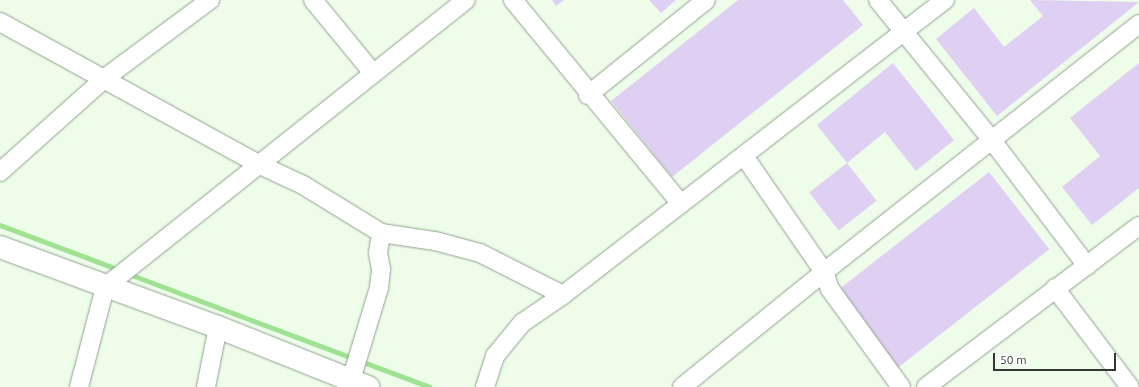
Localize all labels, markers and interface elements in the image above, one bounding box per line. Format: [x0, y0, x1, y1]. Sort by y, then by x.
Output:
scale bar [995, 345, 1118, 371]
text: 50 m [1000, 353, 1027, 366]

